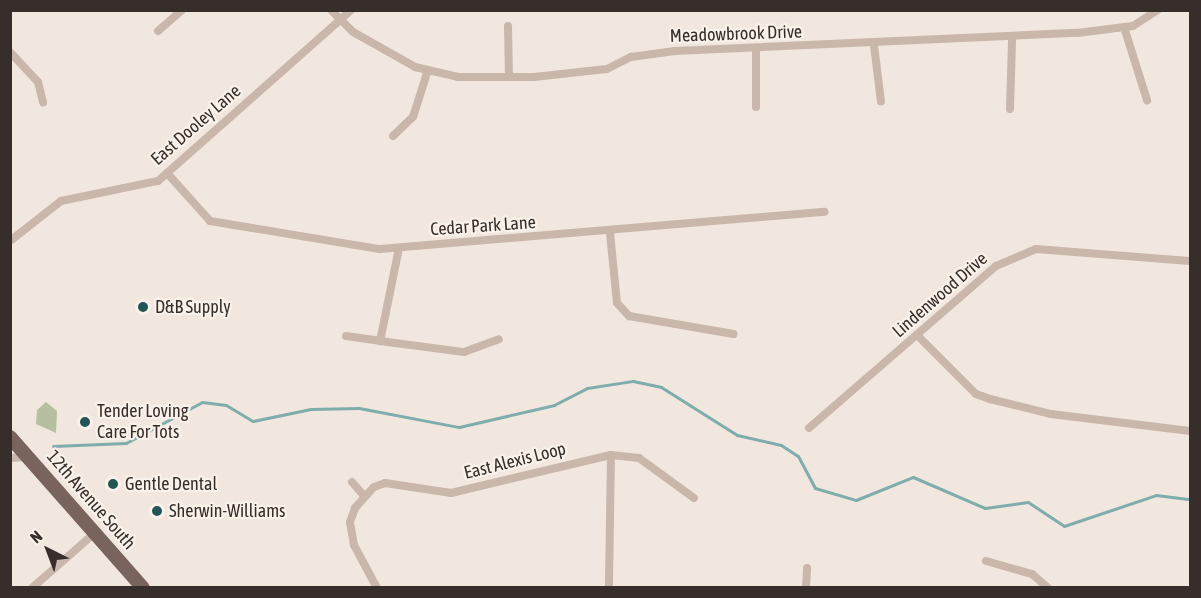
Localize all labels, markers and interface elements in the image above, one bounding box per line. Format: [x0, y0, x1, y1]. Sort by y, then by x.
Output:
street label: Meadowbrook Drive [670, 21, 802, 47]
street label: East Dooley Lane [147, 80, 245, 170]
street label: Cedar Park Lane [430, 212, 536, 240]
street label: Lindenwood Drive [888, 248, 992, 342]
place label: D&B Supply [155, 296, 231, 318]
marker: D&B Supply [136, 300, 150, 314]
place label: Tender Loving Care For Tots [97, 401, 188, 444]
marker: Tender Loving Care For Tots [78, 415, 92, 429]
street label: East Alexis Loop [462, 438, 568, 484]
street label: 12th Avenue South [42, 446, 140, 554]
place label: Gentle Dental [125, 473, 217, 495]
marker: Gentle Dental [106, 477, 120, 491]
place label: Sherwin-Williams [169, 500, 285, 522]
marker: Sherwin-Williams [150, 504, 164, 518]
north arrow [18, 520, 78, 580]
text: N [26, 527, 45, 546]

